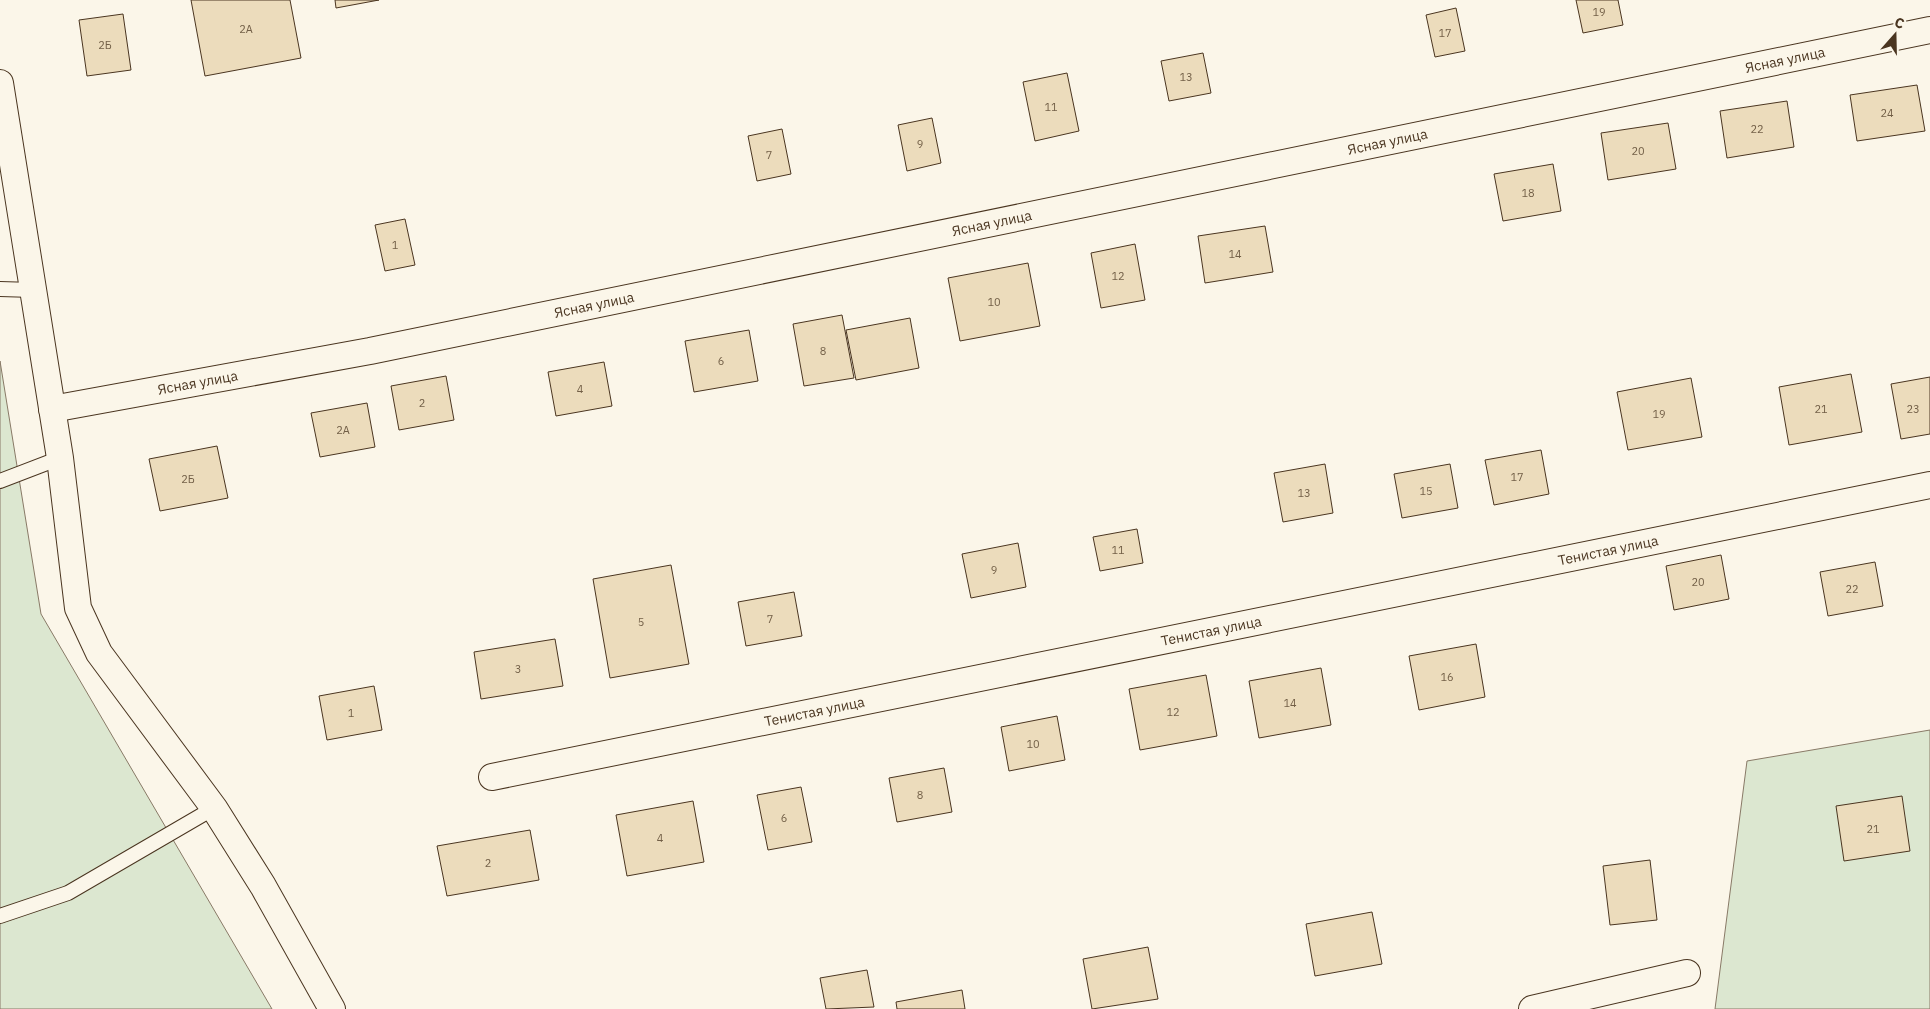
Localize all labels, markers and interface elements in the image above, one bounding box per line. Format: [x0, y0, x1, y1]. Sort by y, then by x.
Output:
house number: 19 [1592, 5, 1606, 19]
north arrow [1870, 10, 1920, 60]
text: С [1892, 13, 1907, 33]
house number: 2А [239, 22, 253, 36]
house number: 17 [1438, 26, 1452, 40]
house number: 2Б [98, 38, 112, 52]
street label: Ясная улица [1743, 43, 1827, 77]
house number: 13 [1179, 70, 1193, 84]
house number: 11 [1044, 100, 1058, 114]
house number: 24 [1880, 106, 1894, 120]
house number: 22 [1750, 122, 1764, 136]
street label: Ясная улица [1346, 125, 1430, 159]
house number: 9 [917, 137, 923, 151]
house number: 20 [1631, 144, 1645, 158]
house number: 7 [766, 148, 772, 162]
house number: 18 [1521, 186, 1535, 200]
street label: Ясная улица [950, 206, 1034, 240]
house number: 1 [392, 238, 399, 252]
house number: 14 [1228, 247, 1242, 261]
house number: 12 [1111, 269, 1125, 283]
street label: Ясная улица [552, 288, 636, 322]
house number: 10 [987, 295, 1001, 309]
house number: 8 [820, 344, 826, 358]
house number: 6 [718, 354, 724, 368]
street label: Ясная улица [156, 366, 240, 399]
house number: 4 [577, 382, 584, 396]
house number: 2 [419, 396, 425, 410]
house number: 21 [1814, 402, 1828, 416]
house number: 23 [1906, 402, 1920, 416]
house number: 19 [1652, 407, 1666, 421]
house number: 2А [336, 423, 350, 437]
house number: 17 [1510, 470, 1524, 484]
house number: 2Б [181, 472, 195, 486]
house number: 15 [1419, 484, 1433, 498]
house number: 13 [1297, 486, 1311, 500]
street label: Тенистая улица [1556, 531, 1660, 569]
house number: 11 [1111, 543, 1125, 557]
house number: 9 [991, 563, 997, 577]
house number: 20 [1691, 575, 1705, 589]
house number: 22 [1845, 582, 1859, 596]
house number: 7 [767, 612, 773, 626]
street label: Тенистая улица [1160, 612, 1264, 650]
house number: 5 [638, 615, 644, 629]
house number: 3 [515, 662, 521, 676]
house number: 16 [1440, 670, 1454, 684]
street label: Тенистая улица [763, 692, 867, 730]
house number: 14 [1283, 696, 1297, 710]
house number: 12 [1166, 705, 1180, 719]
house number: 1 [348, 706, 355, 720]
house number: 10 [1026, 737, 1040, 751]
house number: 8 [917, 788, 923, 802]
house number: 6 [781, 811, 787, 825]
house number: 21 [1866, 822, 1880, 836]
house number: 4 [657, 831, 664, 845]
house number: 2 [485, 856, 491, 870]

